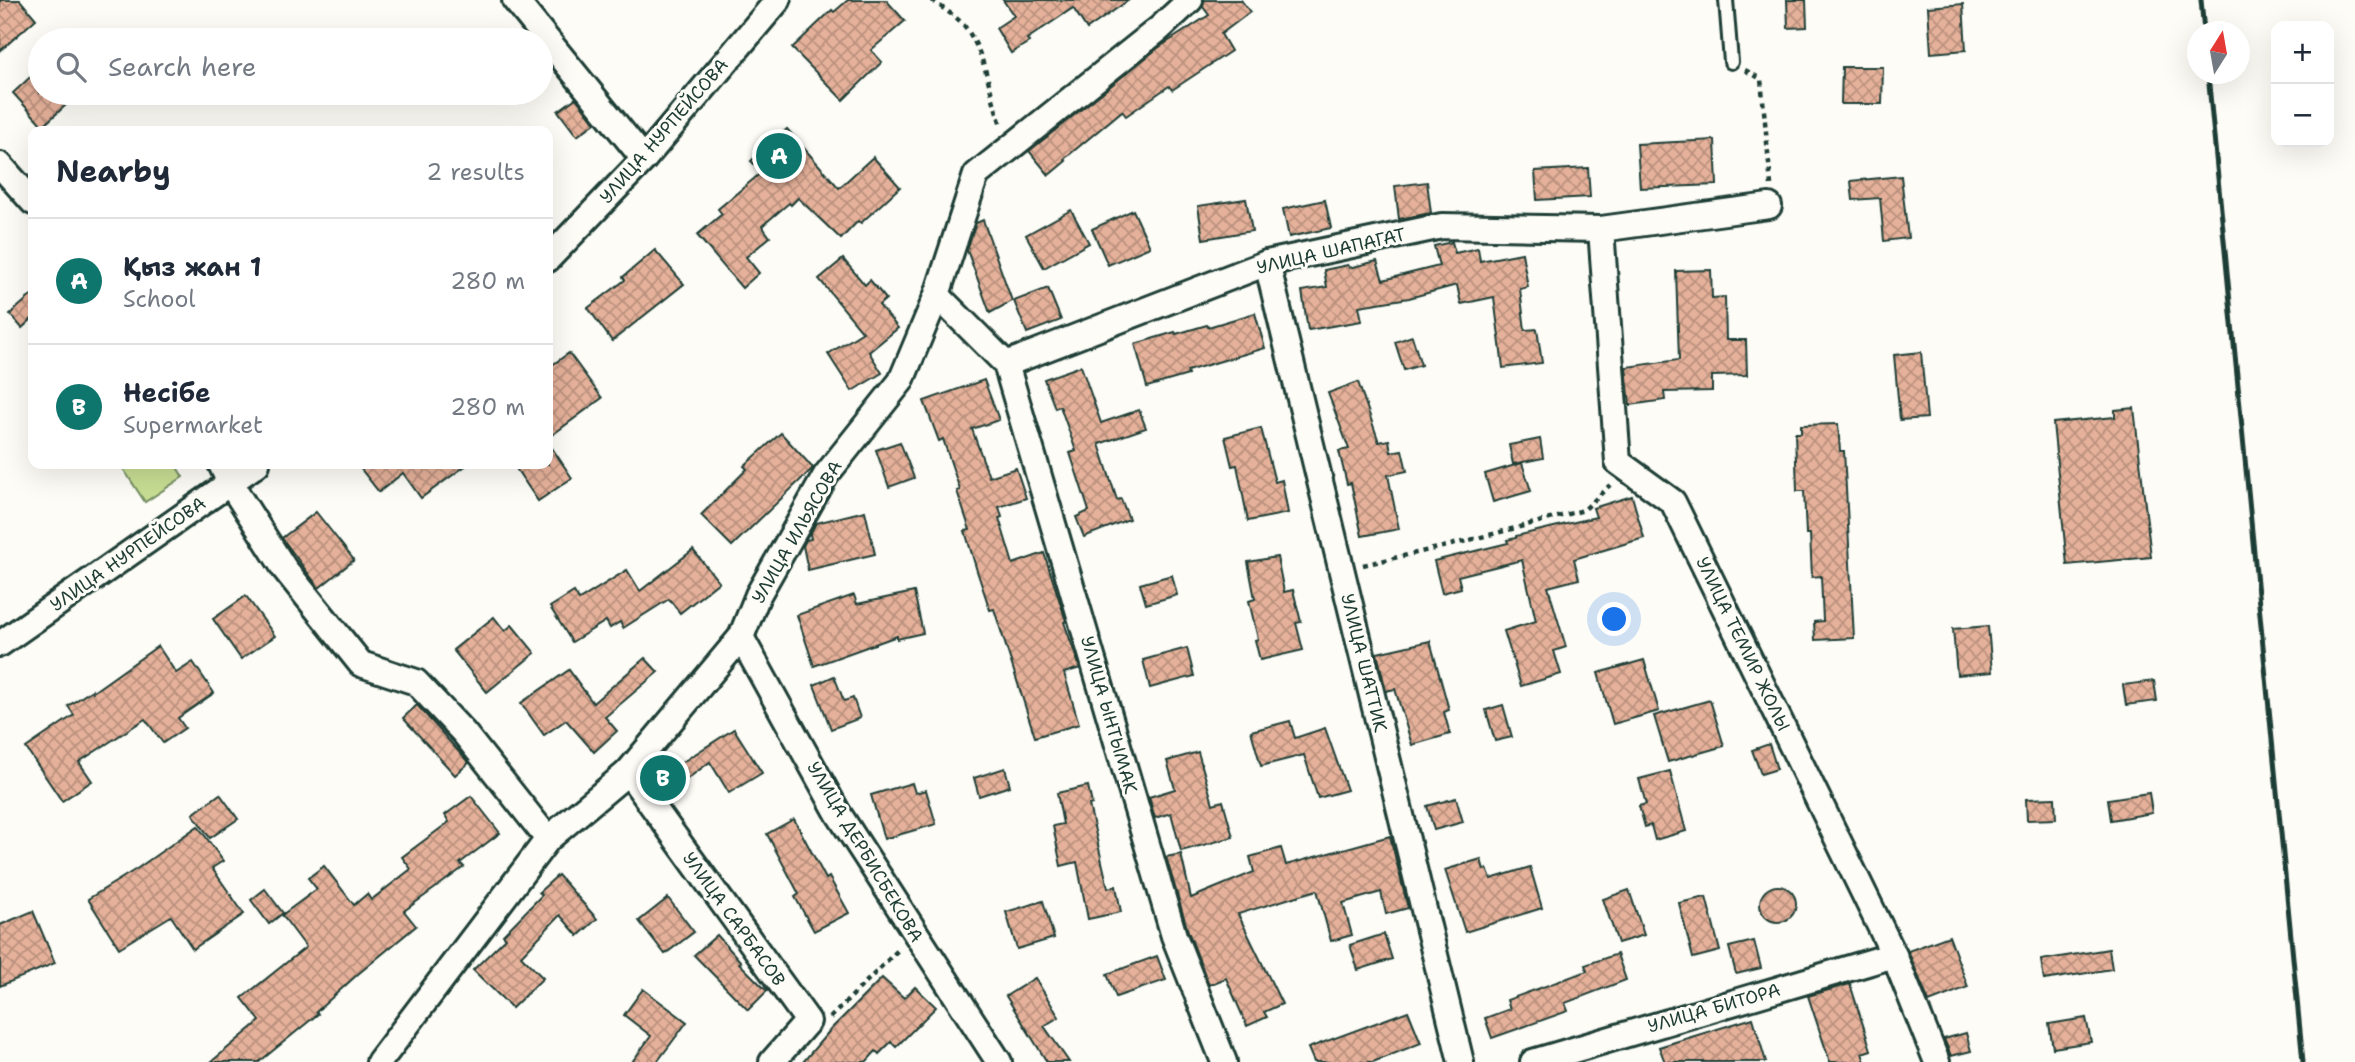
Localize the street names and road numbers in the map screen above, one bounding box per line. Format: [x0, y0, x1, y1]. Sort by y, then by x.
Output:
street label: УЛИЦА НУРПЕЙСОВА [594, 53, 734, 209]
street label: УЛИЦА ШАПАГАТ [1254, 222, 1408, 280]
street label: УЛИЦА ИЛЬЯСОВА [746, 456, 848, 608]
street label: УЛИЦА НУРПЕЙСОВА [45, 491, 211, 617]
street label: УЛИЦА ТЕМИР ЖОЛЫ [1690, 553, 1796, 735]
street label: УЛИЦА ШАТТИК [1335, 591, 1393, 735]
street label: УЛИЦА ЫНТЫМАК [1075, 633, 1143, 797]
street label: УЛИЦА ДЕРБИСБЕКОВА [801, 757, 929, 947]
street label: УЛИЦА САРБАСОВ [677, 847, 791, 991]
street label: УЛИЦА БИТОРА [1645, 978, 1783, 1038]

